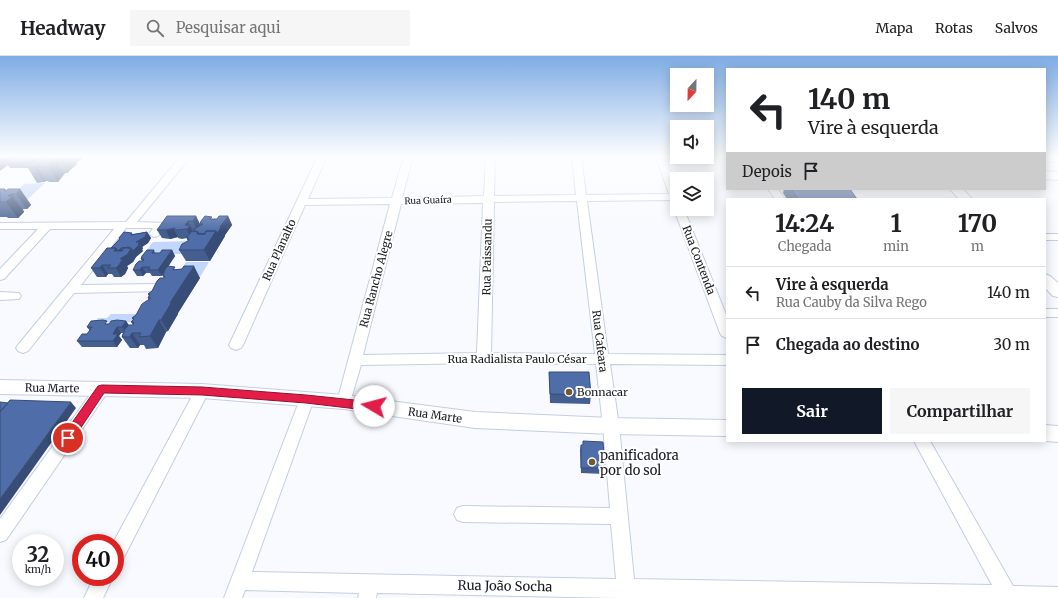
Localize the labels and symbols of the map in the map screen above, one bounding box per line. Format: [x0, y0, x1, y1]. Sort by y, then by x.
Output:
north arrow [670, 68, 714, 112]
street label: Rua Guaíra [404, 194, 452, 206]
street label: Rua Planalto [259, 216, 299, 283]
street label: Rua Paissandu [479, 218, 495, 296]
street label: Rua Contenda [679, 223, 719, 297]
street label: Rua Rancho Alegre [356, 229, 396, 329]
street label: Rua Cafeara [589, 309, 611, 373]
street label: Rua Radialista Paulo César [447, 352, 587, 366]
street label: Rua Marte [25, 381, 80, 395]
position arrow [353, 385, 395, 427]
place label: Bonnacar [577, 385, 628, 399]
marker: Bonnacar [564, 387, 574, 397]
street label: Rua Marte [407, 404, 463, 426]
pin [51, 421, 85, 455]
place label: panificadora por do sol [600, 447, 679, 479]
marker: panificadora por do sol [587, 457, 597, 467]
speed limit sign: 40 [72, 534, 124, 586]
street label: Rua João Socha [457, 577, 553, 595]

